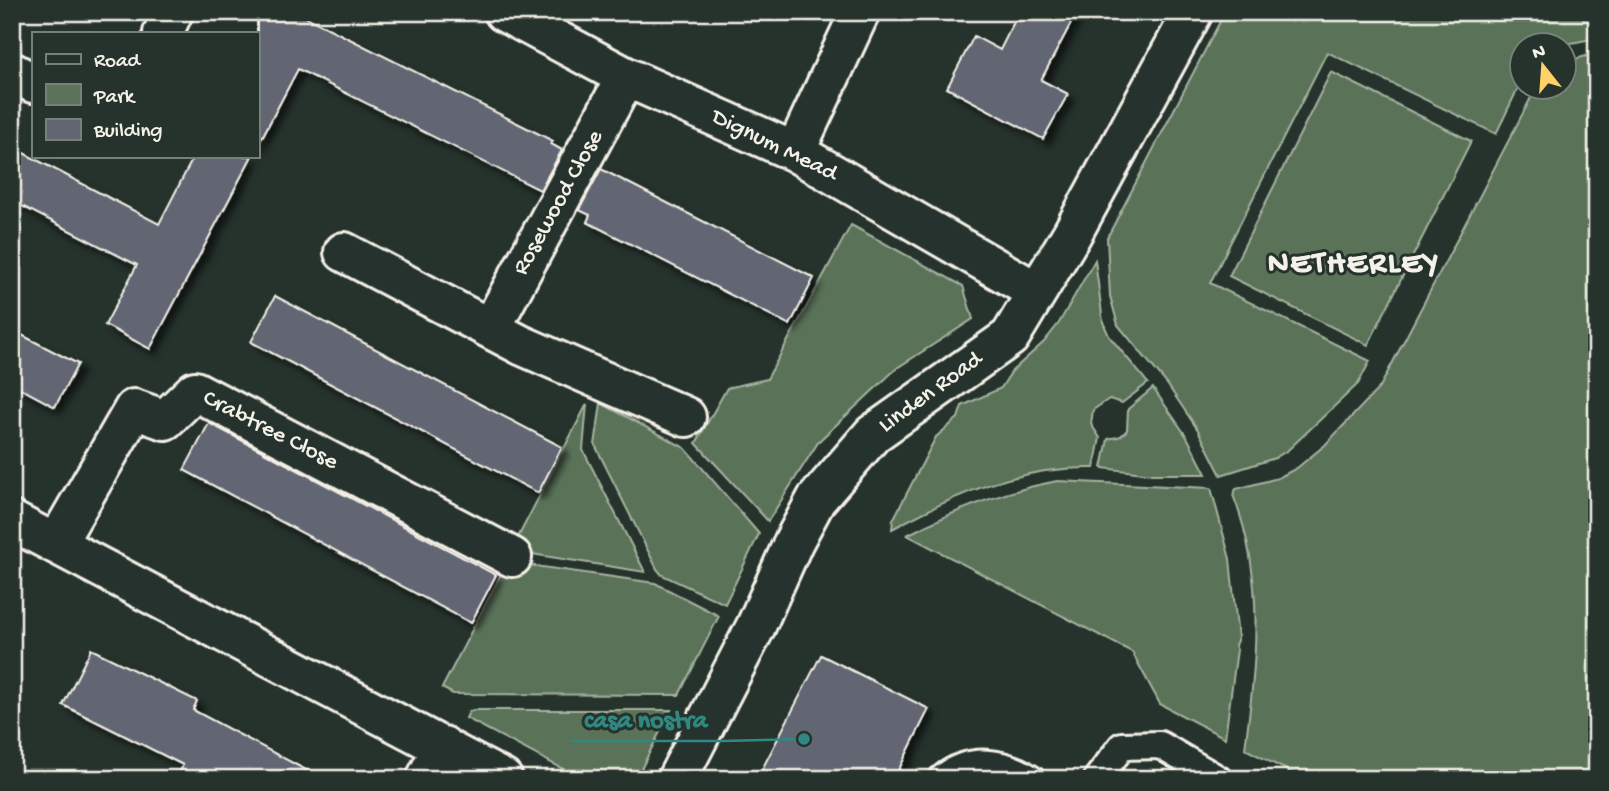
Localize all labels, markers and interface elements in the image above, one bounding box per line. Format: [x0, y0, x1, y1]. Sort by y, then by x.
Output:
legend [32, 32, 259, 158]
north arrow [1508, 32, 1578, 102]
text: N [1530, 40, 1548, 66]
text: Road [94, 50, 142, 75]
text: Park [93, 86, 137, 111]
street label: Dignum Mead [705, 102, 843, 190]
text: Building [93, 120, 163, 145]
street label: Rosewood Close [507, 125, 611, 281]
district label: NETHERLEY [1268, 246, 1440, 284]
street label: Linden Road [873, 344, 990, 440]
street label: Crabtree Close [197, 384, 343, 478]
callout: casa nostra [571, 694, 722, 741]
text: casa nostra [584, 707, 709, 738]

